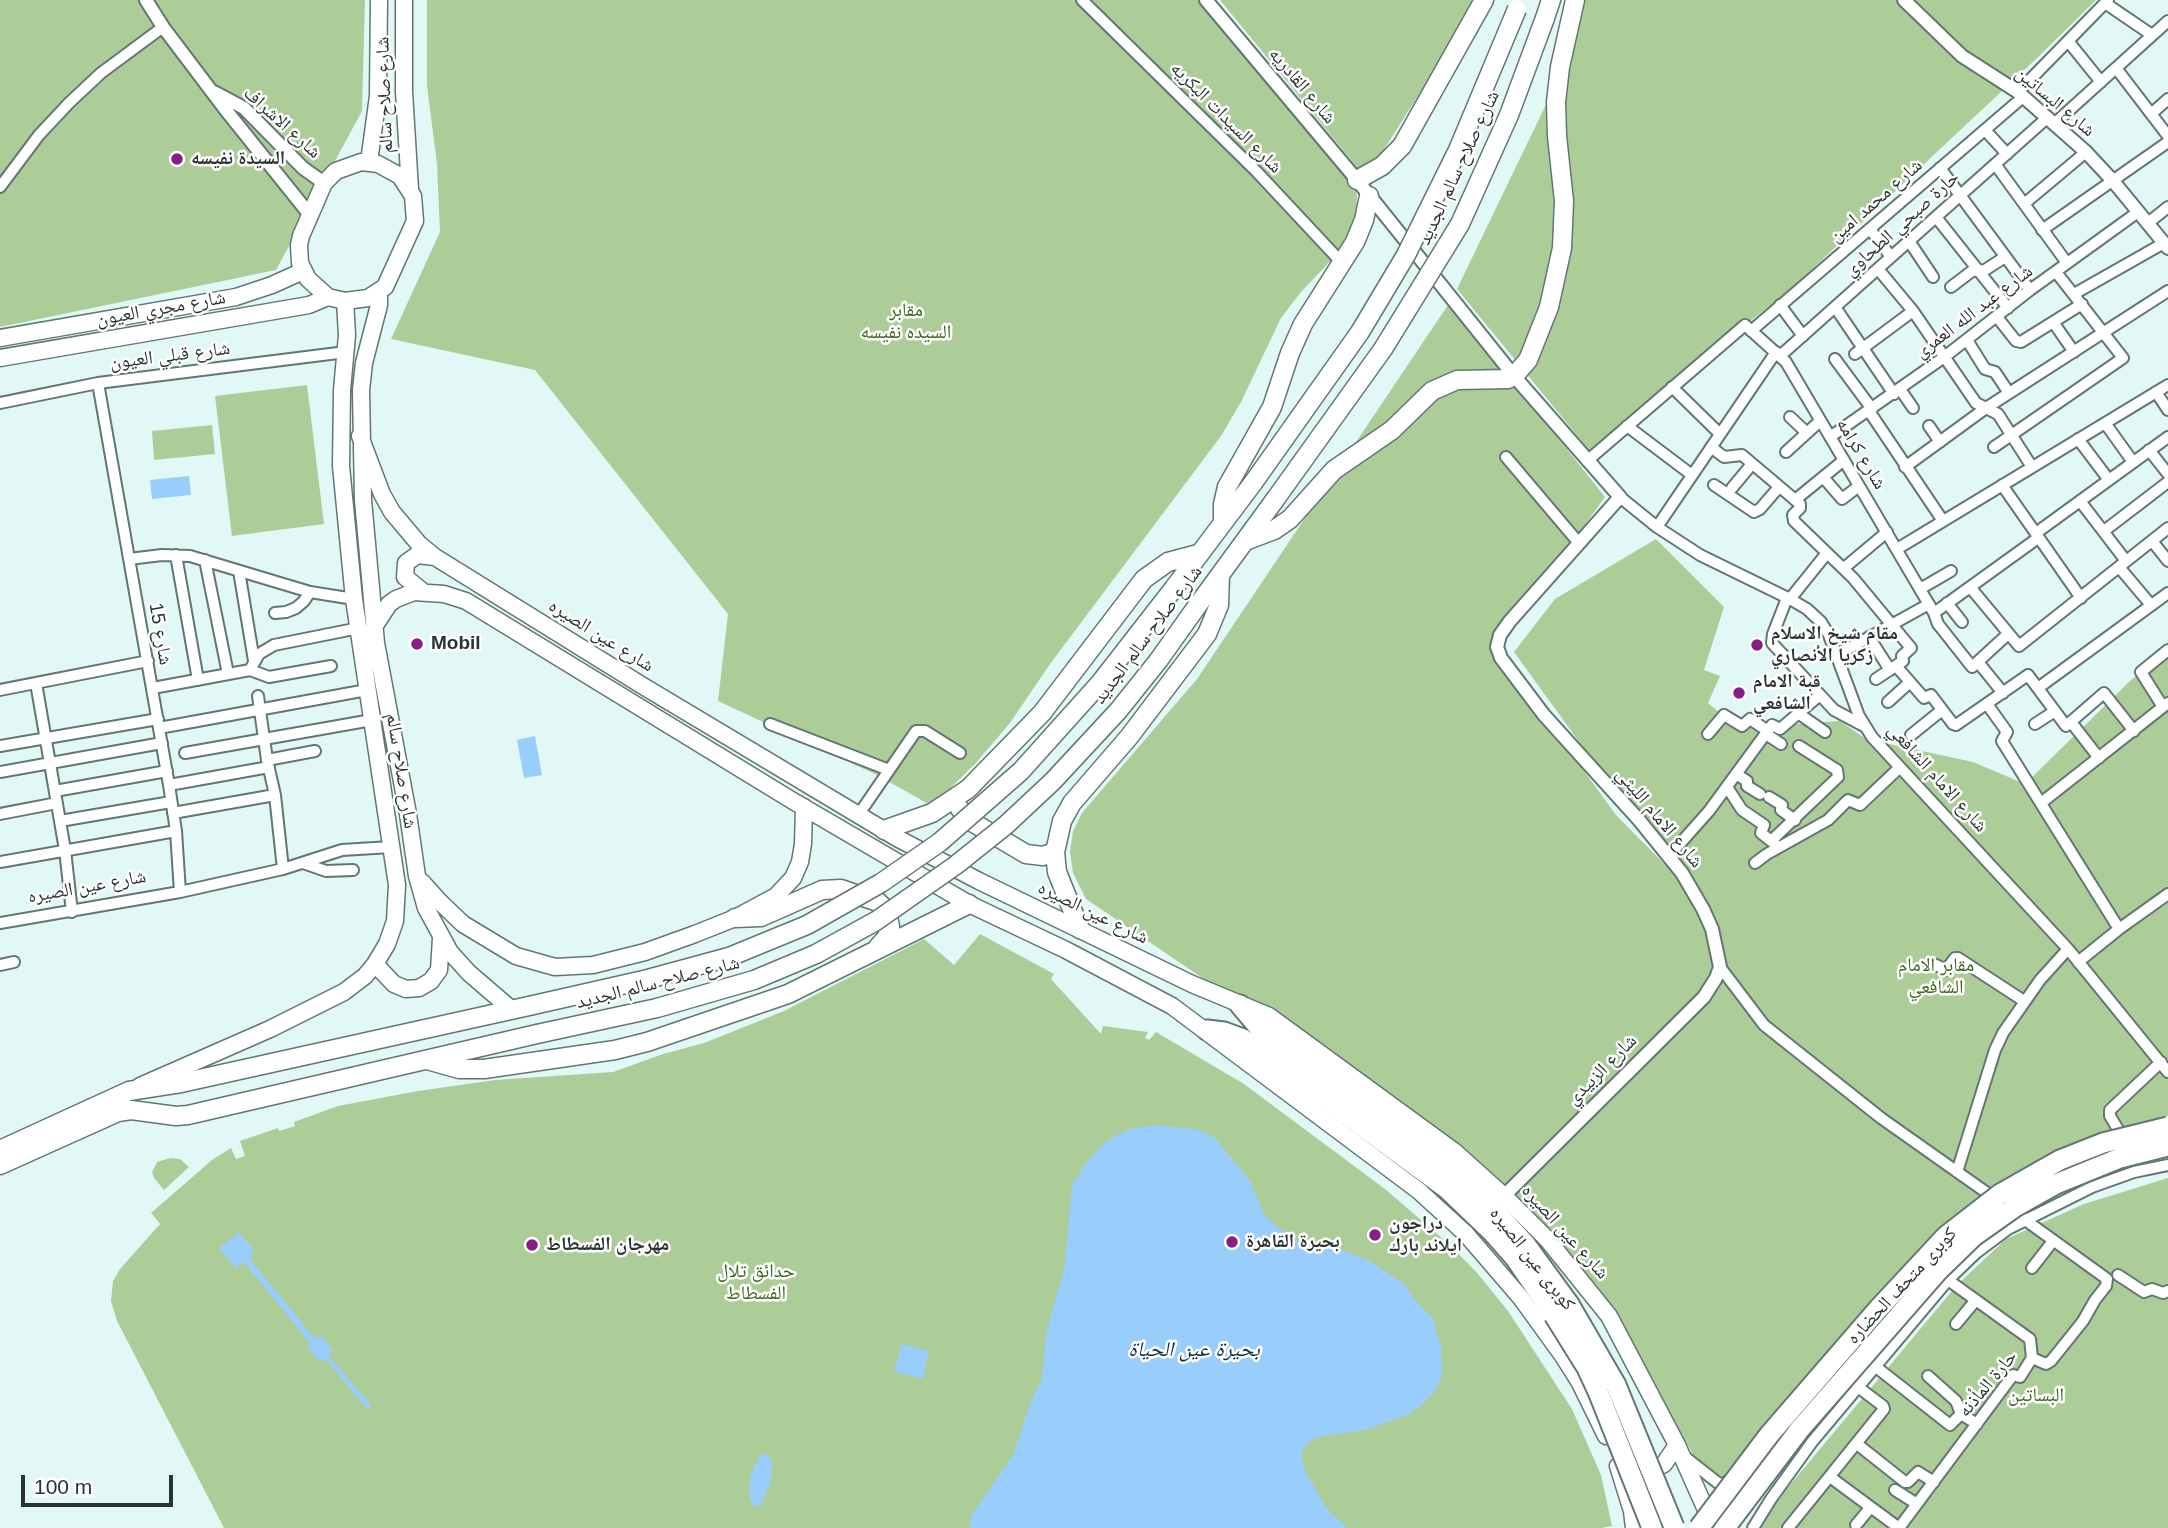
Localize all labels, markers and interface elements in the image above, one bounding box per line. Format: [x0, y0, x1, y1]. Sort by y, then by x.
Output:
street label: شارع صلاح سالم [372, 36, 398, 154]
street label: شارع القادريه [1264, 43, 1340, 129]
street label: شارع السيدات البكريه [1165, 57, 1287, 179]
street label: شارع البساتين [2010, 62, 2100, 142]
street label: شارع الاشراف [238, 82, 326, 164]
street label: شارع صلاح سالم الجديد [1413, 87, 1505, 249]
place label: السيدة نفيسه [191, 148, 285, 170]
marker: السيدة نفيسه [169, 151, 185, 167]
street label: شارع محمد امين [1825, 154, 1927, 248]
street label: حارة صبحي الطحاوي [1840, 166, 1964, 282]
street label: شارع عبد الله العمري [1911, 260, 2037, 364]
street label: شارع مجري العيون [95, 286, 227, 332]
park label: مقابر السيده نفيسه [861, 300, 951, 344]
street label: شارع قبلي العيون [108, 337, 232, 375]
street label: شارع كرامه [1831, 414, 1891, 494]
street label: شارع صلاح سالم الجديد [1088, 561, 1208, 709]
street label: شارع عين الصيره [544, 595, 658, 677]
street label: شارع 15 [143, 601, 177, 667]
place label: مقام شيخ الاسلام زكريا الأنصاري [1771, 623, 1898, 667]
place label: Mobil [431, 633, 481, 655]
marker: Mobil [409, 636, 425, 652]
marker: مقام شيخ الاسلام زكريا الأنصاري [1749, 637, 1765, 653]
place label: قبة الامام الشافعي [1753, 671, 1821, 715]
marker: قبة الامام الشافعي [1731, 685, 1747, 701]
street label: شارع صلاح سالم [381, 712, 421, 830]
street label: شارع الامام الشافعي [1882, 719, 1992, 837]
street label: شارع الامام الليثي [1610, 763, 1708, 873]
street label: شارع عين الصيره [26, 865, 148, 909]
street label: شارع عين الصيره [1034, 876, 1152, 950]
street label: شارع صلاح سالم الجديد [574, 952, 742, 1014]
park label: مقابر الامام الشافعي [1898, 955, 1974, 999]
street label: شارع الزبيدي [1562, 1030, 1642, 1110]
street label: شارع عين الصيره [1516, 1180, 1614, 1284]
street label: كوبرى عين الصيره [1484, 1203, 1580, 1315]
place label: دراجون ايلاند بارك [1389, 1213, 1462, 1257]
street label: كوبرى متحف الحضاره [1842, 1223, 1962, 1349]
marker: دراجون ايلاند بارك [1367, 1227, 1383, 1243]
place label: بحيرة القاهرة [1246, 1231, 1340, 1253]
place label: مهرجان الفسطاط [546, 1234, 669, 1256]
marker: بحيرة القاهرة [1224, 1234, 1240, 1250]
marker: مهرجان الفسطاط [524, 1237, 540, 1253]
park label: حدائق تلال الفسطاط [717, 1261, 795, 1305]
water label: بحيرة عين الحياة [1128, 1337, 1260, 1363]
street label: حارة المأذنه [1954, 1346, 2022, 1422]
park label: البساتين [2008, 1385, 2064, 1407]
scale bar [24, 1462, 177, 1506]
text: 100 m [34, 1475, 92, 1498]

